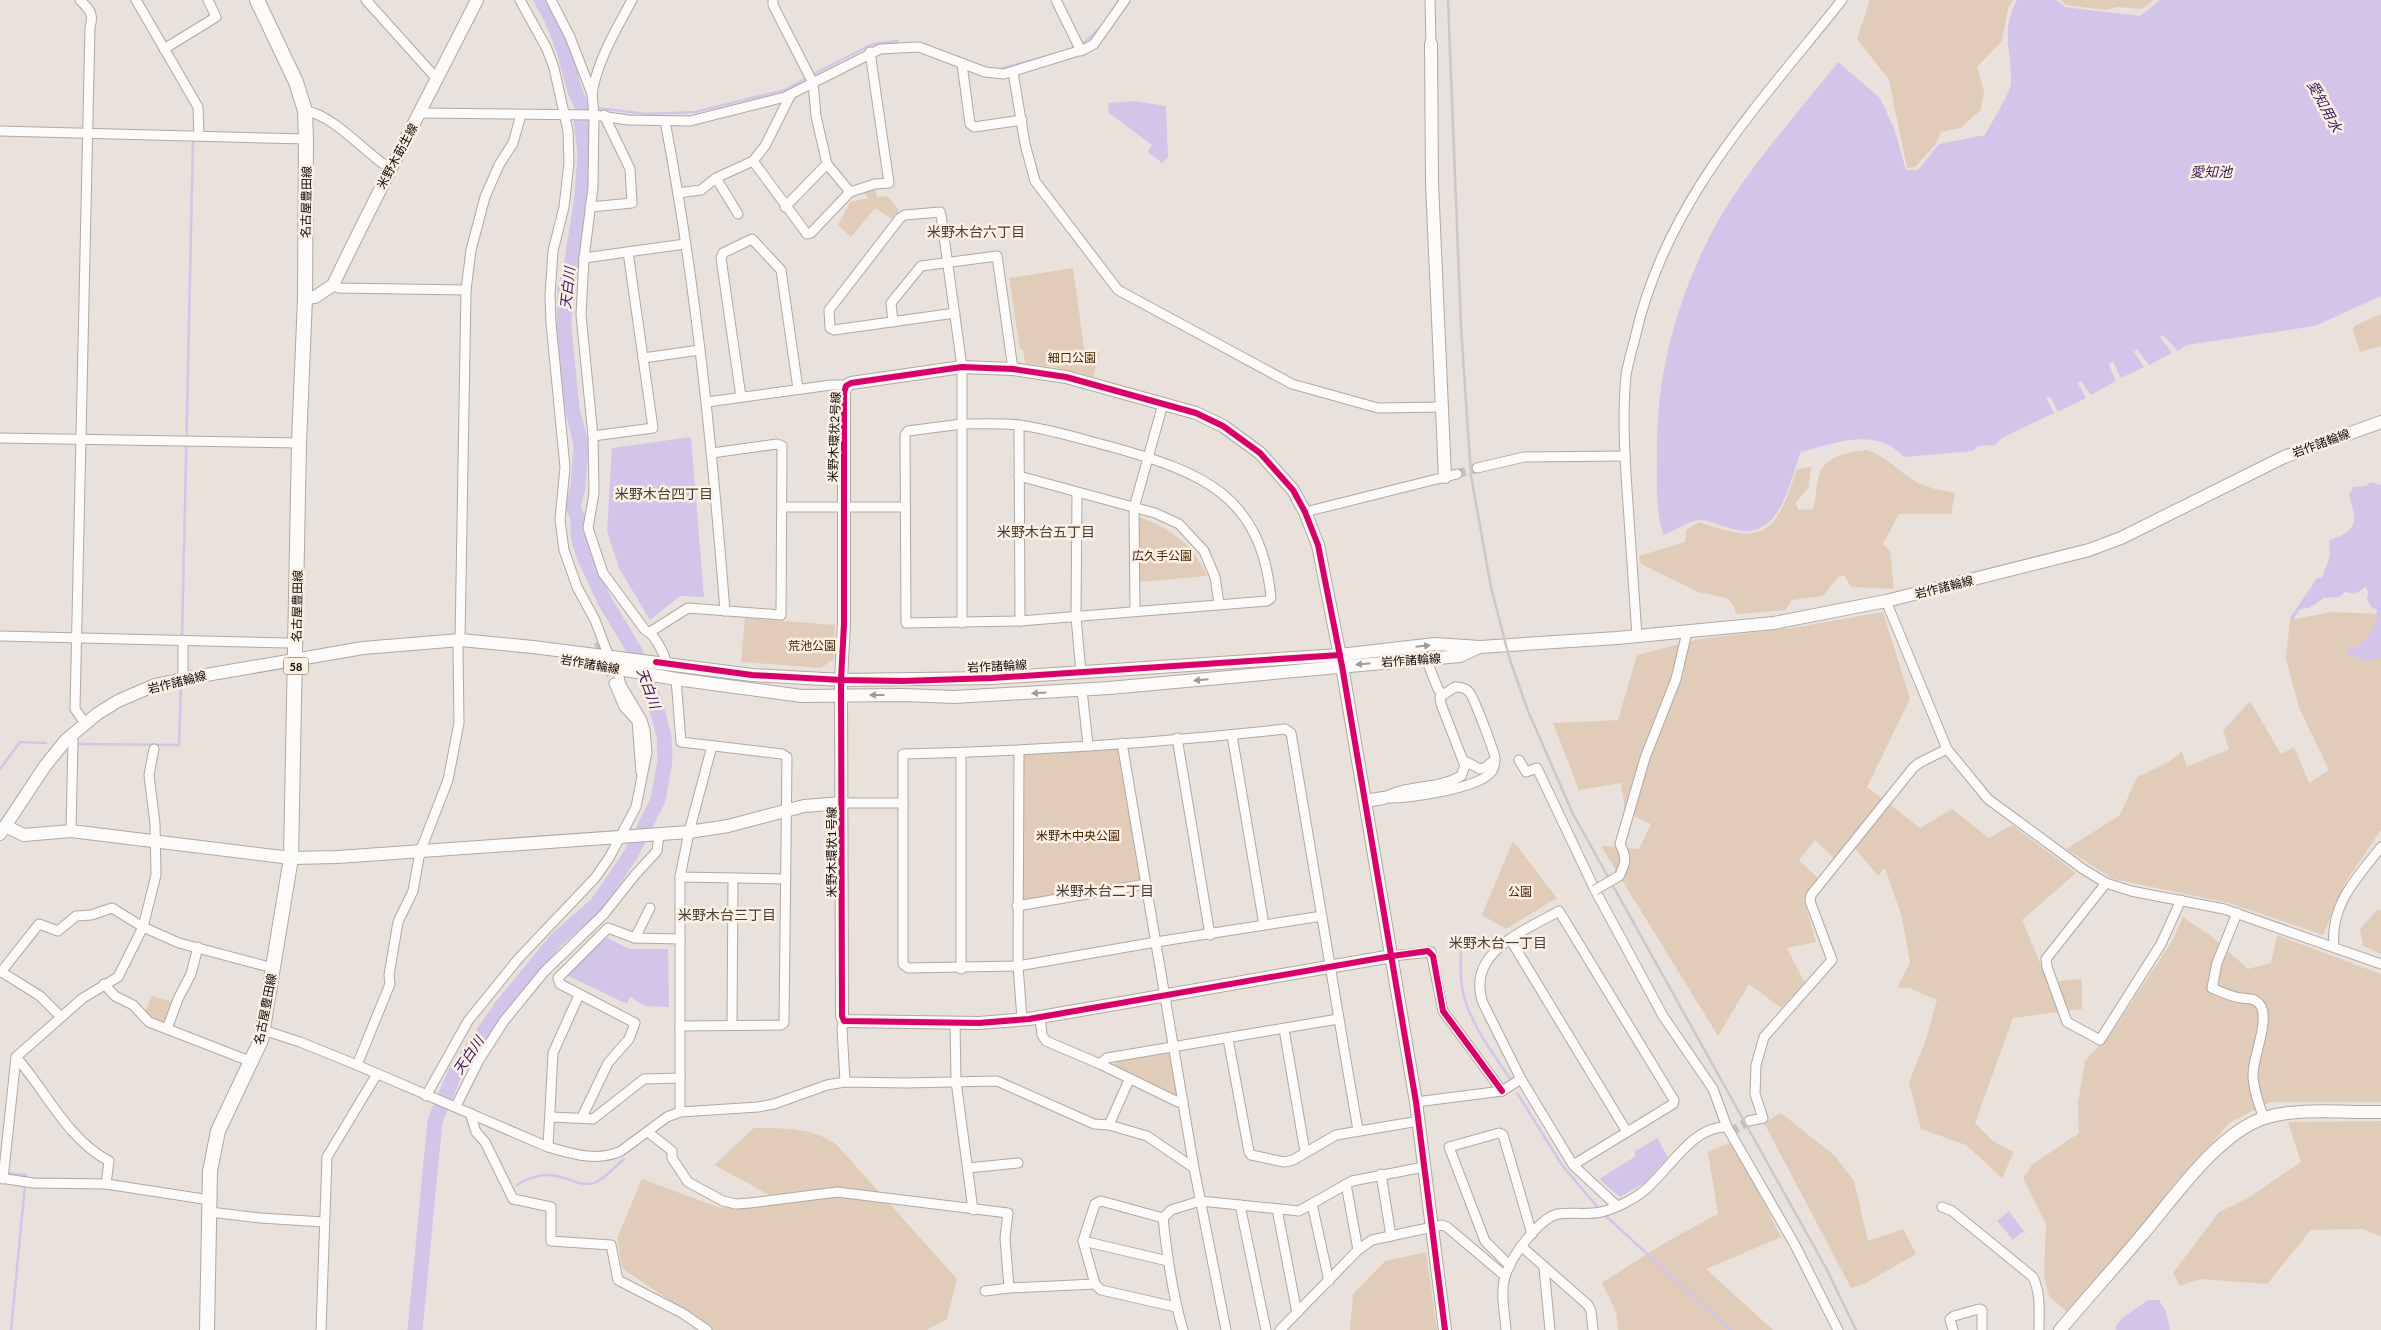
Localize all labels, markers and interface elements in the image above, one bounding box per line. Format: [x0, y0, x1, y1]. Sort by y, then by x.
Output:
water label: 愛知用水 [2304, 77, 2347, 136]
street label: 米野木莇生線 [373, 121, 421, 191]
water label: 愛知池 [2190, 163, 2234, 180]
street label: 名古屋豊田線 [298, 166, 314, 238]
district label: 米野木台六丁目 [927, 223, 1025, 240]
water label: 天白川 [556, 264, 578, 310]
park label: 細口公園 [1048, 350, 1096, 365]
street label: 米野木環状2号線 [825, 391, 843, 483]
street label: 岩作諸輪線 [2290, 426, 2352, 460]
district label: 米野木台四丁目 [615, 485, 713, 502]
district label: 米野木台五丁目 [997, 523, 1095, 540]
park label: 広久手公園 [1132, 548, 1192, 563]
street label: 名古屋豊田線 [289, 570, 305, 642]
street label: 岩作諸輪線 [1913, 572, 1975, 602]
park label: 荒池公園 [788, 638, 836, 653]
one-way arrow [1415, 642, 1431, 650]
street label: 岩作諸輪線 [1381, 650, 1441, 670]
street label: 岩作諸輪線 [559, 651, 621, 677]
street label: 岩作諸輪線 [967, 657, 1027, 675]
road number: 58 [284, 658, 308, 674]
one-way arrow [1355, 660, 1371, 668]
water label: 天白川 [634, 665, 665, 713]
street label: 岩作諸輪線 [146, 667, 208, 697]
one-way arrow [1193, 676, 1209, 684]
one-way arrow [1031, 689, 1047, 697]
one-way arrow [869, 691, 885, 699]
street label: 米野木環状1号線 [824, 807, 839, 897]
park label: 米野木中央公園 [1036, 828, 1120, 843]
district label: 米野木台二丁目 [1056, 882, 1154, 899]
park label: 公園 [1508, 884, 1532, 899]
district label: 米野木台三丁目 [678, 906, 776, 923]
district label: 米野木台一丁目 [1449, 934, 1547, 951]
street label: 名古屋豊田線 [251, 972, 279, 1046]
water label: 天白川 [449, 1031, 488, 1077]

